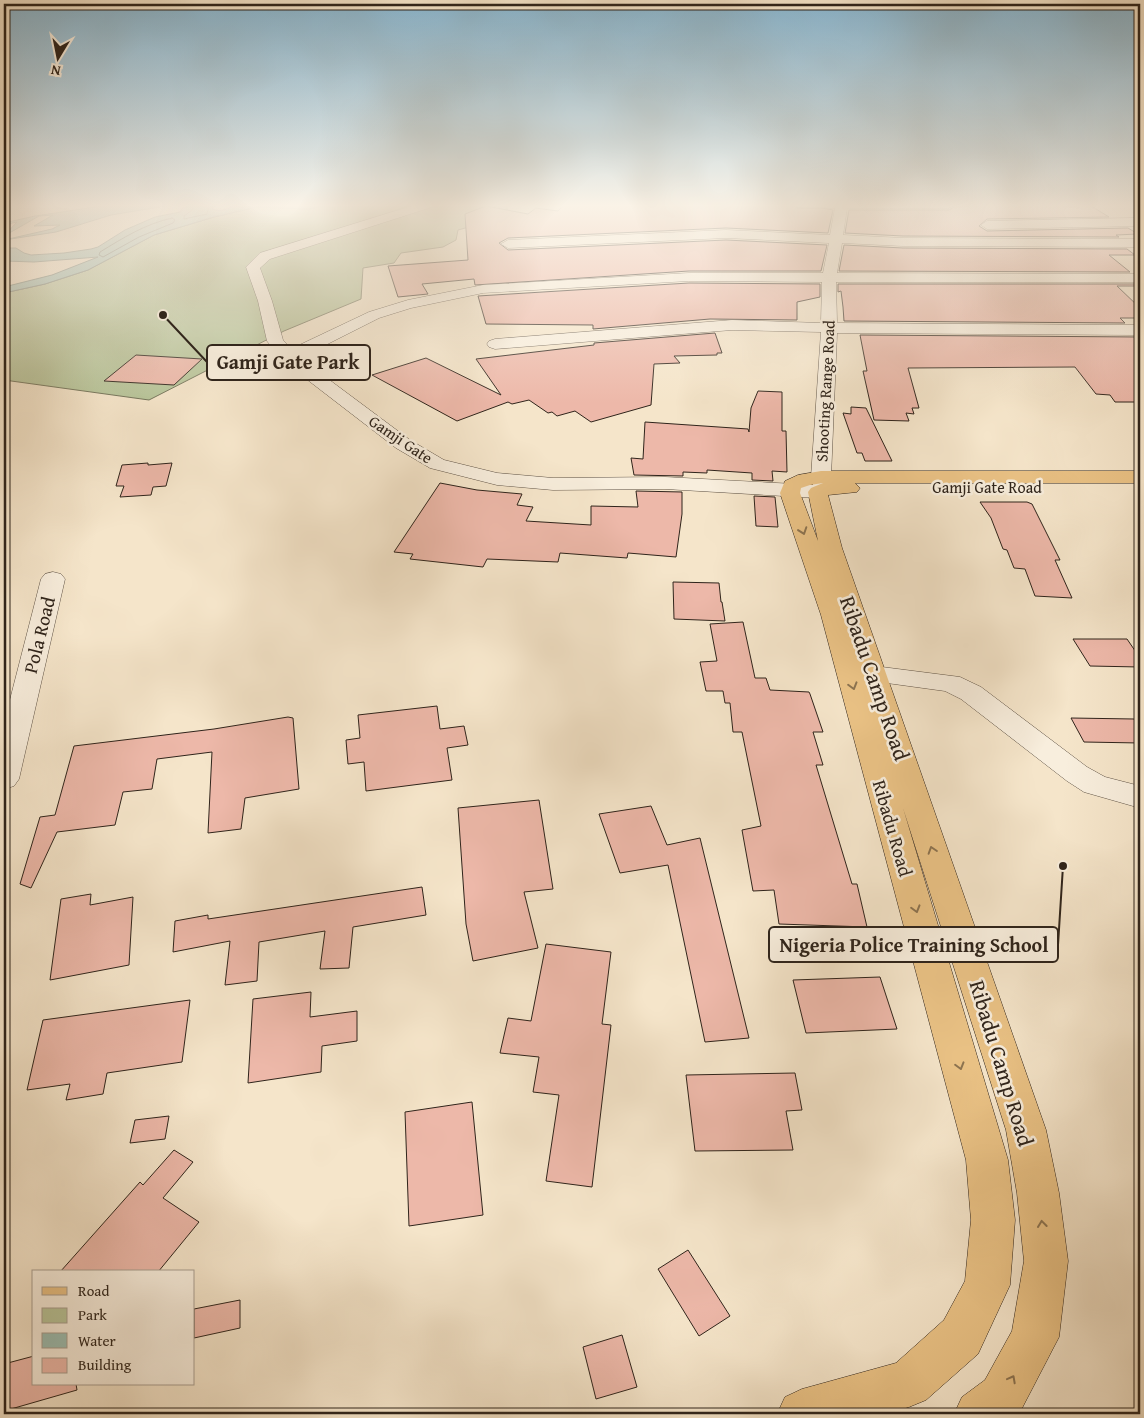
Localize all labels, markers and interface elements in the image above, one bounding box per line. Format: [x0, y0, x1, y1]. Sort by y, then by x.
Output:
north arrow [32, 32, 82, 82]
text: N [49, 60, 62, 81]
street label: Shooting Range Road [809, 319, 841, 463]
callout: Gamji Gate Park [207, 345, 370, 380]
text: Gamji Gate Park [217, 347, 360, 376]
street label: Gamji Gate [364, 409, 438, 469]
street label: Gamji Gate Road [932, 475, 1042, 499]
one-way arrow [797, 526, 807, 535]
street label: Ribadu Camp Road [832, 591, 918, 765]
street label: Pola Road [16, 593, 62, 676]
one-way arrow [847, 681, 857, 689]
street label: Ribadu Road [866, 776, 920, 880]
one-way arrow [928, 847, 938, 855]
one-way arrow [910, 905, 921, 914]
callout: Nigeria Police Training School [769, 927, 1058, 962]
text: Nigeria Police Training School [780, 930, 1048, 959]
street label: Ribadu Camp Road [962, 976, 1043, 1150]
one-way arrow [955, 1061, 965, 1069]
one-way arrow [1037, 1220, 1048, 1228]
legend [32, 1270, 195, 1386]
text: Road [78, 1280, 109, 1301]
text: Park [78, 1304, 107, 1325]
text: Water [78, 1330, 116, 1351]
text: Building [78, 1354, 132, 1375]
one-way arrow [1006, 1376, 1016, 1385]

